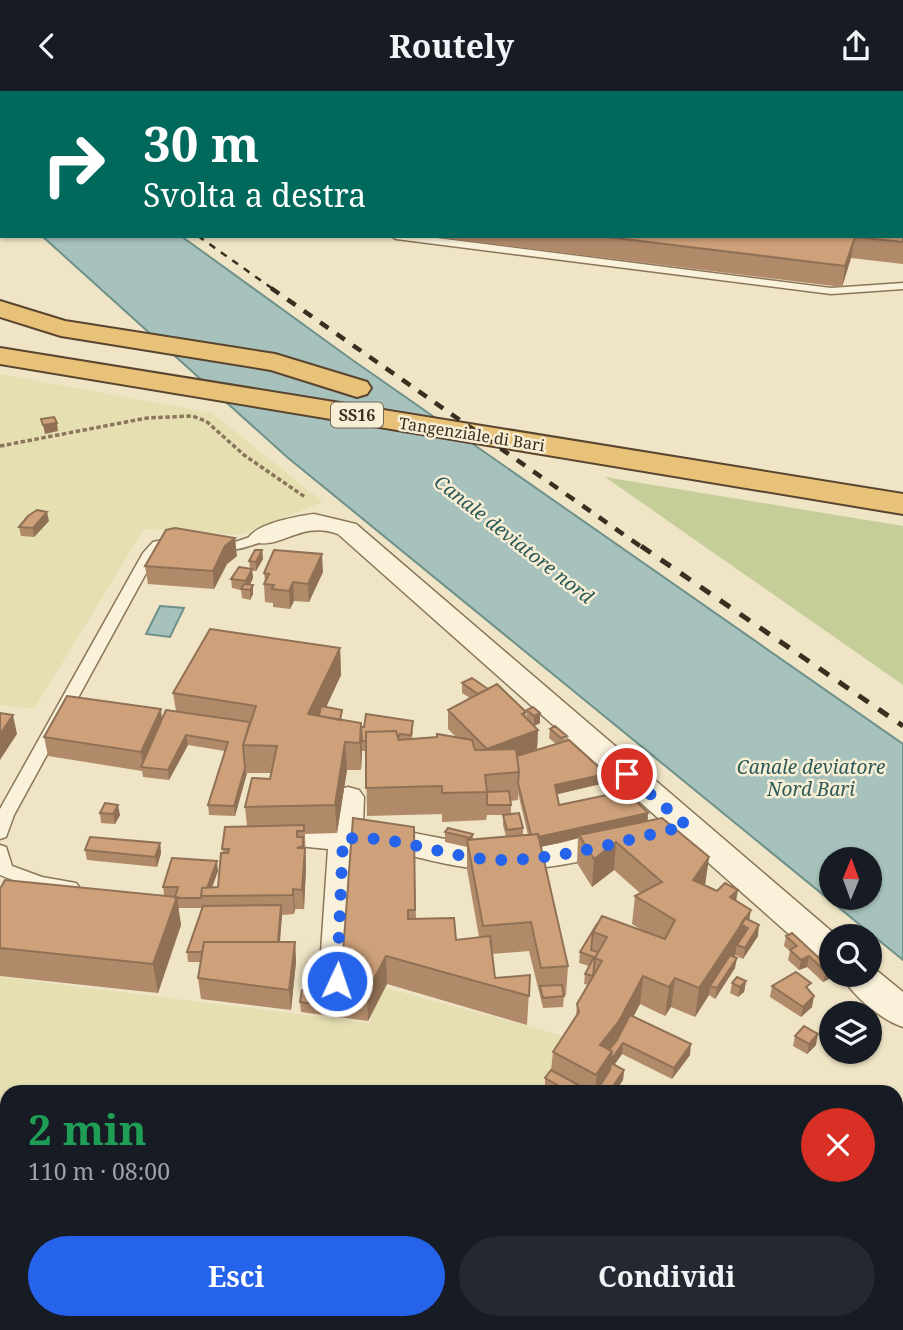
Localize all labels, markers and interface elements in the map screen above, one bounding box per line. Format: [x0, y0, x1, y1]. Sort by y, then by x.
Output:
text: Routely [389, 24, 514, 67]
icon: back [28, 27, 66, 65]
icon: share [837, 27, 875, 65]
text: 30 m [143, 110, 259, 176]
icon: right [28, 119, 119, 210]
text: Svolta a destra [143, 173, 366, 216]
road number: SS16 [331, 403, 383, 427]
street label: Tangenziale di Bari [397, 412, 547, 456]
water label: Canale deviatore nord [429, 469, 600, 610]
pin [597, 744, 657, 804]
water label: Canale deviatore Nord Bari [737, 754, 885, 802]
icon: arrive [608, 755, 646, 793]
north arrow [819, 847, 882, 910]
map controls [819, 847, 882, 1064]
button: search [819, 924, 882, 987]
position arrow [300, 944, 374, 1018]
button: layers [819, 1001, 882, 1064]
text: 2 min [28, 1100, 147, 1157]
button: close [801, 1108, 875, 1182]
text: 110 m · 08:00 [28, 1155, 170, 1187]
button: Esci [28, 1236, 445, 1316]
button: Condividi [459, 1236, 875, 1316]

